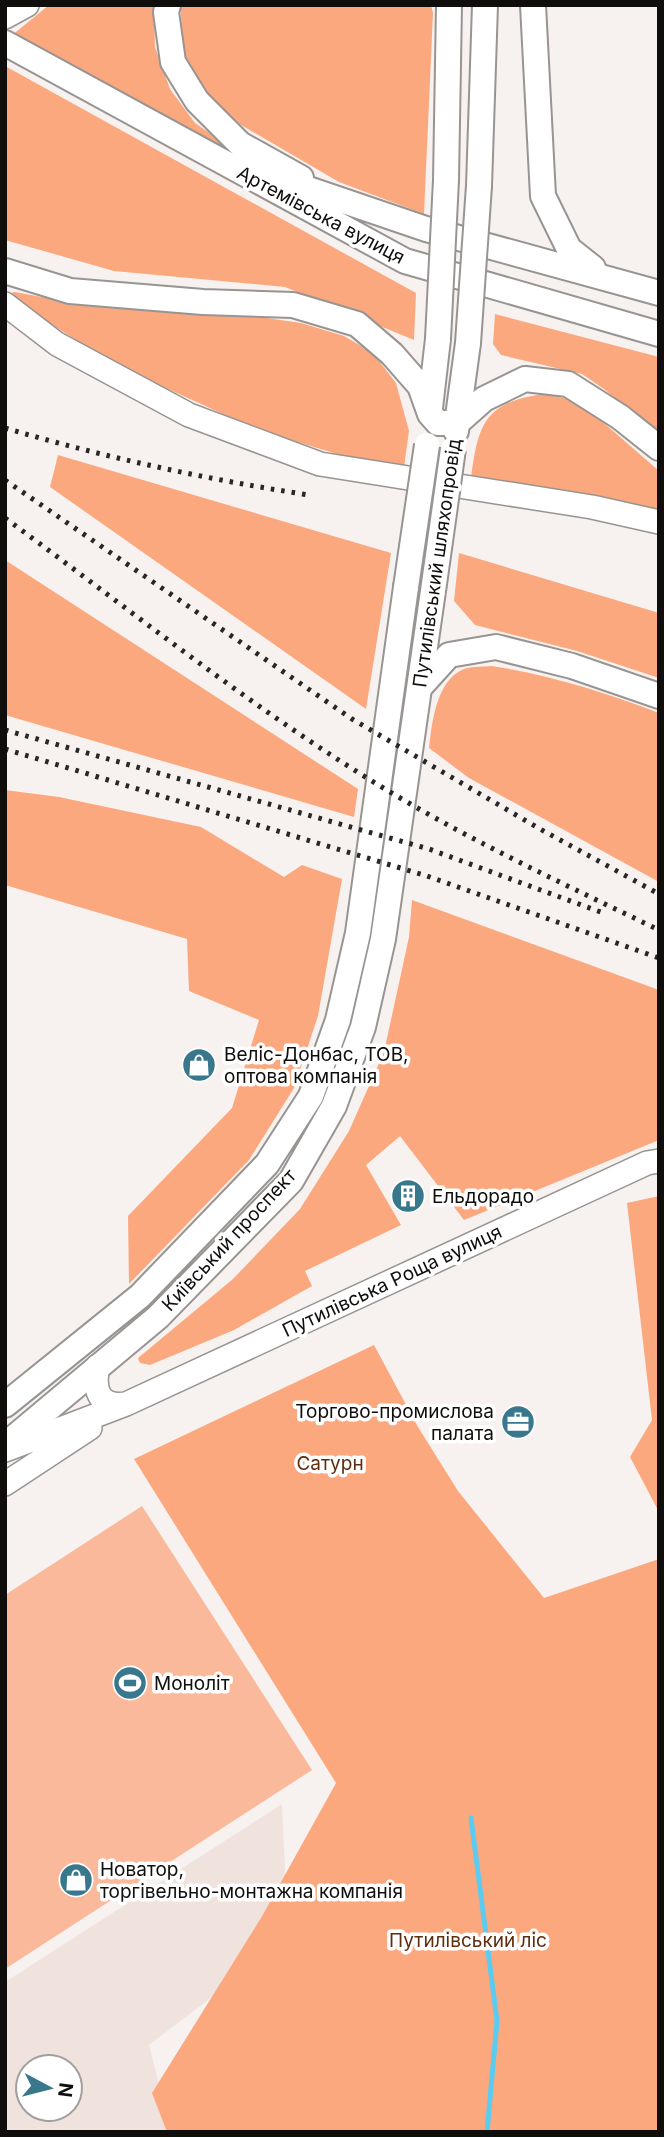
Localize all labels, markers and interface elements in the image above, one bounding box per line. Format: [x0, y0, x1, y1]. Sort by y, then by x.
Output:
street label: Артемівська вулиця [233, 161, 409, 269]
street label: Путилівський шляхопровід [408, 437, 466, 689]
place label: Веліс-Донбас, ТОВ, оптова компанія [224, 1043, 409, 1088]
shop icon: Веліс-Донбас, ТОВ, оптова компанія [180, 1046, 218, 1084]
street label: Київський проспект [157, 1164, 301, 1316]
building icon: Ельдорадо [389, 1177, 427, 1215]
place label: Ельдорадо [432, 1185, 534, 1208]
street label: Путилівська Роща вулиця [279, 1220, 505, 1342]
place label: Торгово-промислова палата [295, 1400, 494, 1445]
office icon: Торгово-промислова палата [499, 1403, 537, 1441]
park label: Сатурн [296, 1452, 364, 1475]
sports icon: Моноліт [111, 1664, 149, 1702]
place label: Моноліт [154, 1672, 230, 1695]
place label: Новатор, торгівельно-монтажна компанія [100, 1858, 403, 1903]
shop icon: Новатор, торгівельно-монтажна компанія [57, 1861, 95, 1899]
park label: Путилівський ліс [389, 1929, 547, 1952]
north arrow [14, 2053, 84, 2123]
text: N [53, 2081, 78, 2099]

